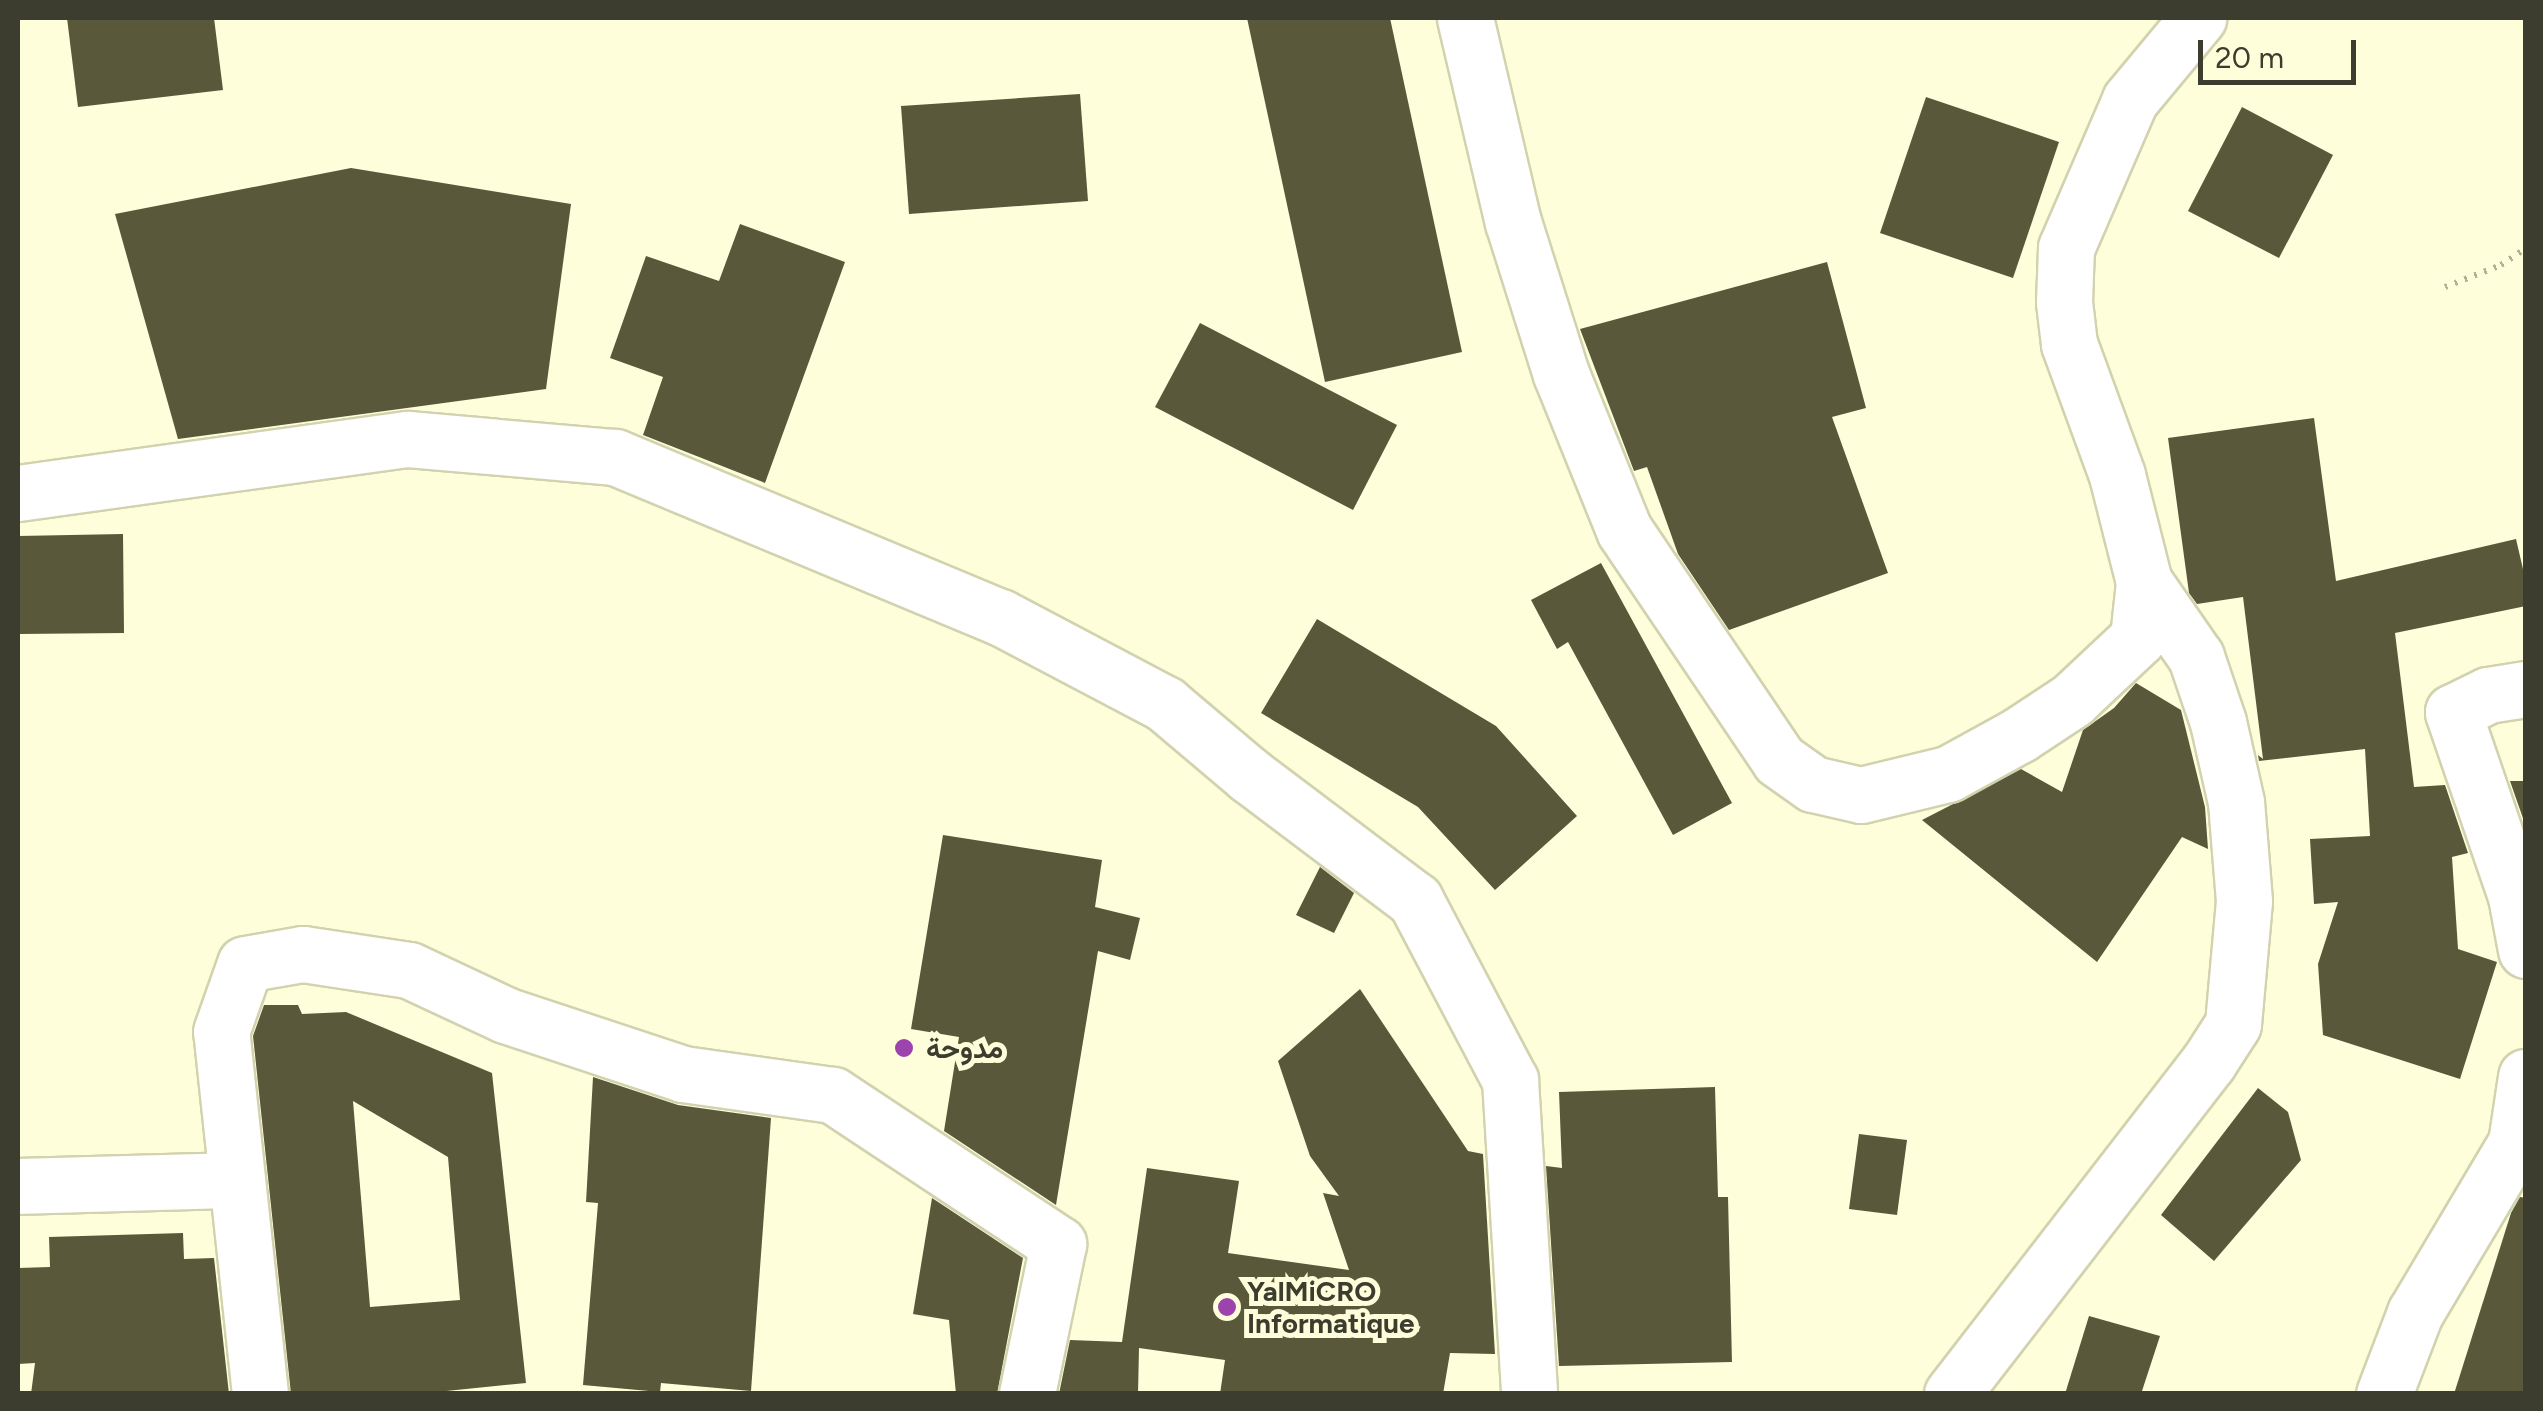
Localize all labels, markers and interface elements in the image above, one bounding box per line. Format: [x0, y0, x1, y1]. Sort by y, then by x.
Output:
scale bar [2203, 20, 2360, 82]
text: 20 m [2215, 39, 2284, 76]
place label: مدوحة [926, 1031, 1003, 1065]
marker: مدوحة [891, 1035, 917, 1061]
place label: YalMiCRO Informatique [1247, 1274, 1414, 1340]
marker: YalMiCRO Informatique [1216, 1296, 1238, 1318]

